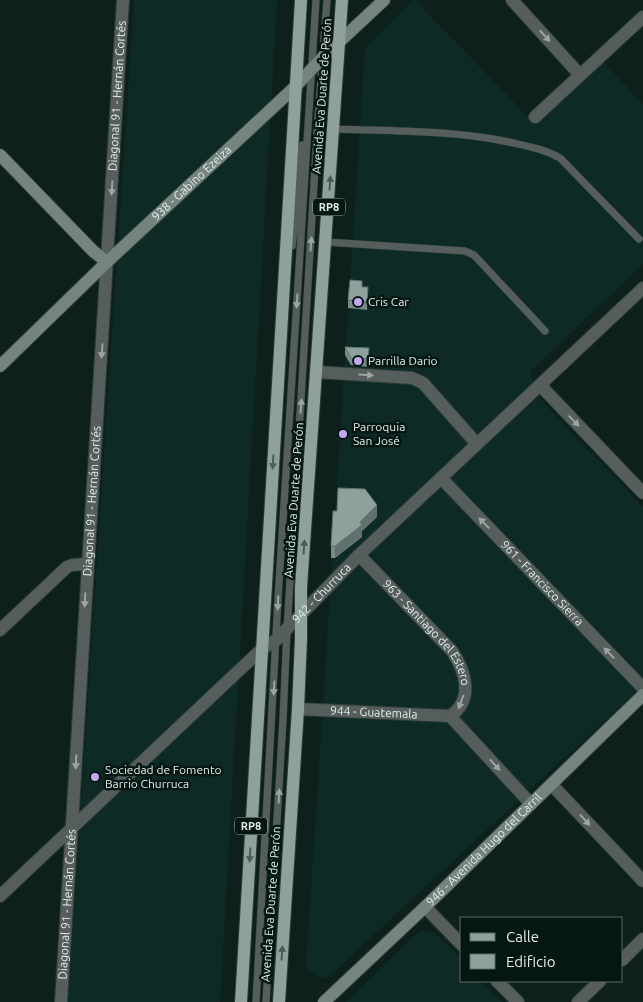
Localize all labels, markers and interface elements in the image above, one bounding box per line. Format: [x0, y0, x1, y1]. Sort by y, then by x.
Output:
street label: Avenida Eva Duarte de Perón [310, 18, 333, 174]
street label: Diagonal 91 - Hernán Cortés [105, 20, 128, 171]
one-way arrow [539, 29, 551, 41]
street label: 938 - Gabino Ezeiza [149, 143, 234, 223]
one-way arrow [326, 175, 334, 191]
one-way arrow [107, 181, 115, 197]
road number: RP8 [313, 198, 345, 216]
one-way arrow [307, 236, 315, 252]
one-way arrow [292, 293, 300, 309]
place label: Cris Car [368, 295, 409, 308]
marker: Cris Car [352, 296, 364, 308]
one-way arrow [97, 343, 105, 359]
place label: Parrilla Dario [368, 354, 438, 367]
marker: Parrilla Dario [352, 355, 364, 367]
one-way arrow [358, 371, 374, 379]
one-way arrow [297, 398, 305, 414]
one-way arrow [568, 414, 580, 426]
place label: Parroquia San José [353, 420, 405, 447]
street label: Avenida Eva Duarte de Perón [282, 422, 305, 578]
street label: Diagonal 91 - Hernán Cortés [80, 425, 103, 577]
marker: Parroquia San José [337, 428, 349, 440]
one-way arrow [269, 454, 277, 470]
one-way arrow [478, 518, 490, 530]
street label: 961 - Francisco Sierra [499, 538, 586, 628]
one-way arrow [301, 539, 309, 555]
street label: 942 - Churruca [289, 560, 353, 625]
street label: 963 - Santiago del Estero [381, 577, 472, 686]
one-way arrow [81, 592, 89, 608]
one-way arrow [273, 595, 281, 611]
one-way arrow [603, 647, 615, 659]
one-way arrow [269, 681, 277, 697]
one-way arrow [457, 695, 465, 710]
street label: 944 - Guatemala [330, 703, 418, 721]
one-way arrow [72, 755, 80, 771]
one-way arrow [489, 759, 501, 771]
place label: Sociedad de Fomento Barrio Churruca [105, 763, 222, 790]
marker: Sociedad de Fomento Barrio Churruca [89, 771, 101, 783]
one-way arrow [275, 788, 283, 804]
street label: 946 - Avenida Hugo del Carril [423, 790, 544, 908]
one-way arrow [579, 814, 591, 826]
road number: RP8 [235, 818, 267, 834]
street label: Avenida Eva Duarte de Perón [259, 826, 282, 982]
street label: Diagonal 91 - Hernán Cortés [55, 829, 78, 980]
one-way arrow [245, 847, 253, 863]
legend [460, 917, 623, 982]
text: Calle [506, 928, 539, 945]
one-way arrow [278, 945, 286, 961]
text: Edificio [506, 953, 555, 970]

